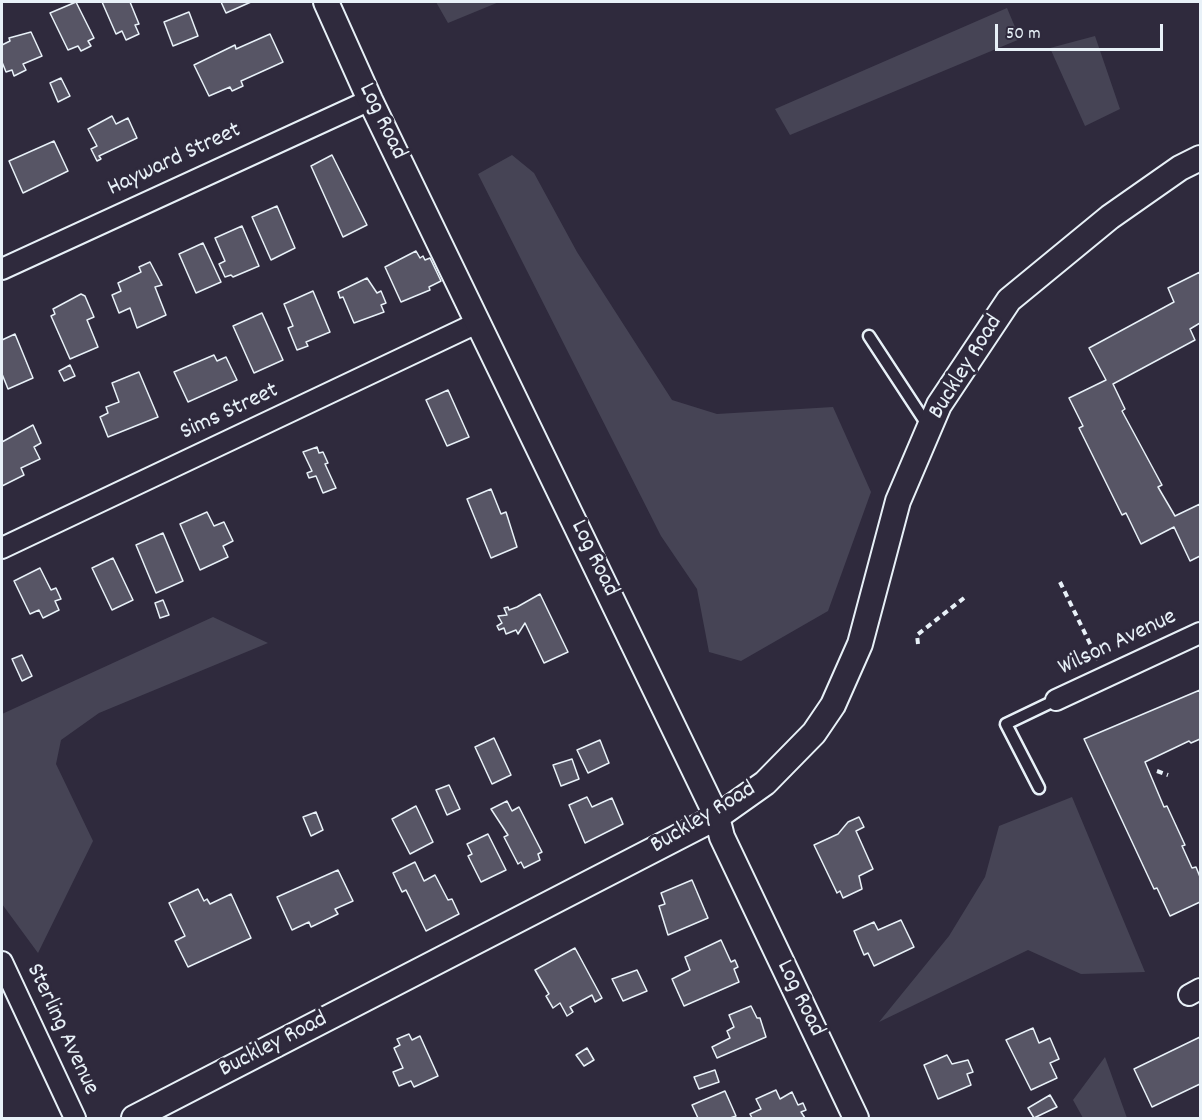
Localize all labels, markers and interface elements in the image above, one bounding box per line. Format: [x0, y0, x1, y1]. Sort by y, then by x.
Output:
scale bar [998, 12, 1166, 50]
text: 50 m [1006, 22, 1041, 47]
street label: Log Road [350, 79, 412, 165]
street label: Hayward Street [104, 118, 246, 204]
street label: Buckley Road [924, 311, 1010, 425]
street label: Sims Street [176, 378, 284, 448]
street label: Log Road [562, 516, 624, 602]
street label: Wilson Avenue [1054, 604, 1182, 684]
street label: Buckley Road [646, 776, 762, 862]
street label: Log Road [768, 956, 830, 1042]
street label: Sterling Avenue [18, 960, 104, 1100]
street label: Buckley Road [215, 1006, 333, 1086]

